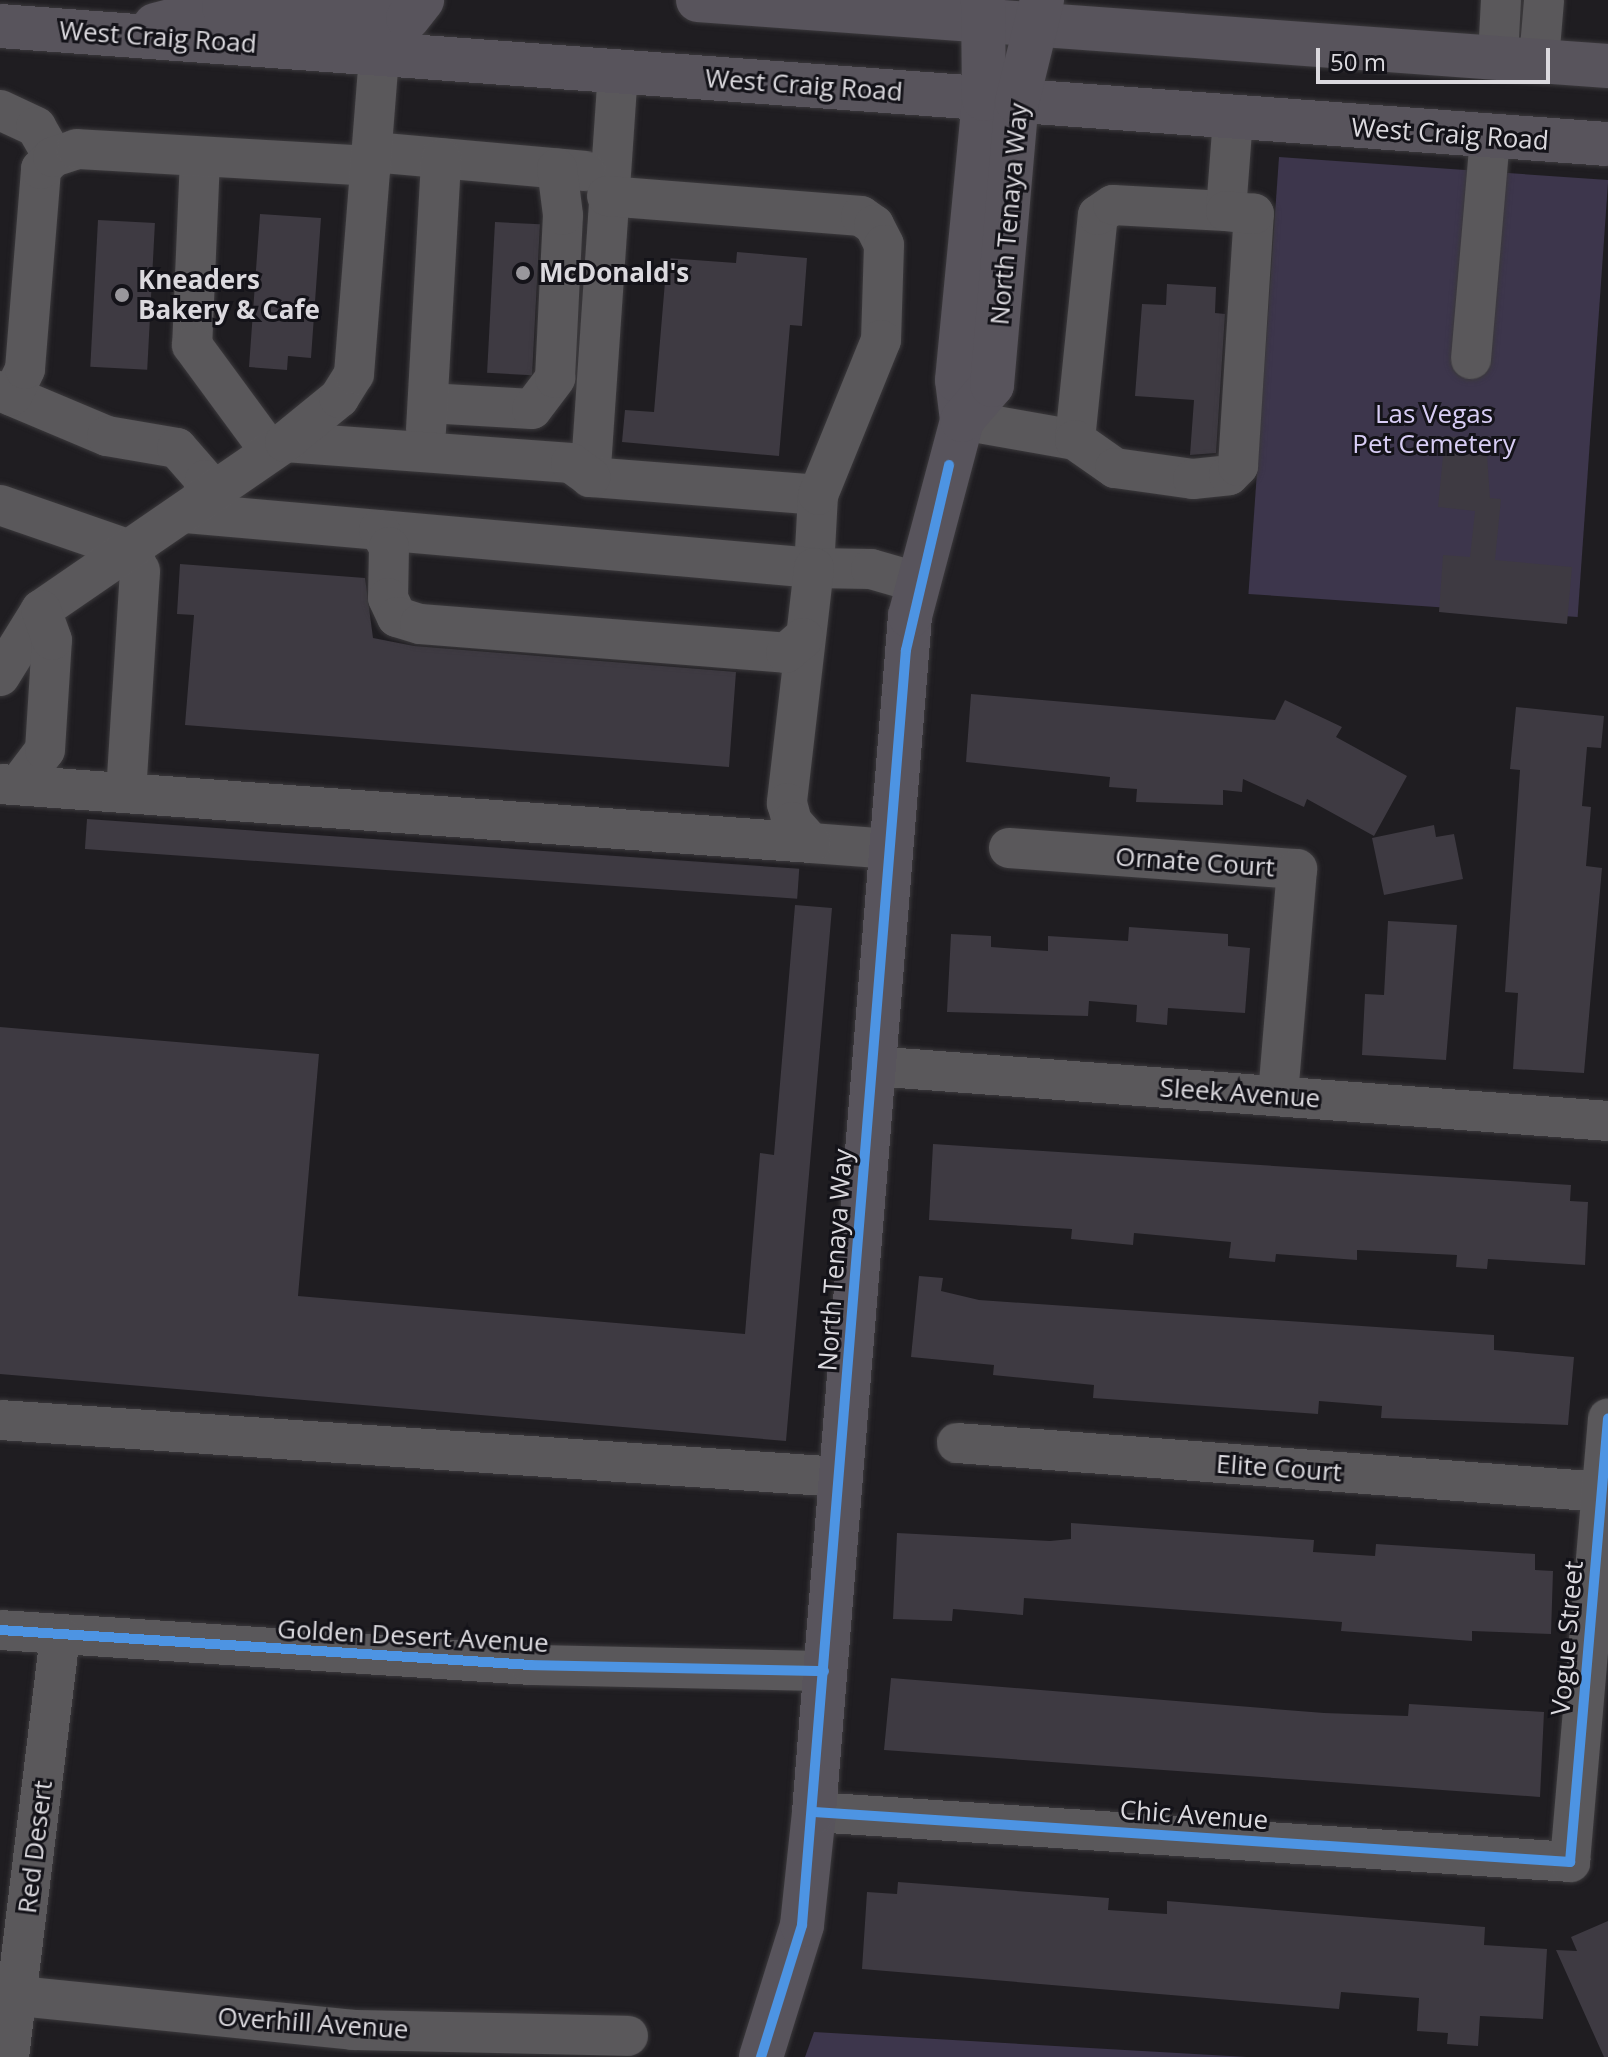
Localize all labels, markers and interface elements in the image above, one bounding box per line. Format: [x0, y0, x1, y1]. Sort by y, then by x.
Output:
street label: West Craig Road [58, 15, 258, 59]
scale bar [1320, 32, 1554, 82]
text: 50 m [1330, 45, 1386, 78]
street label: West Craig Road [704, 63, 904, 107]
street label: North Tenaya Way [984, 102, 1034, 326]
street label: West Craig Road [1350, 112, 1550, 156]
place label: McDonald's [539, 257, 689, 289]
place label: Kneaders Bakery & Cafe [138, 264, 320, 326]
marker: McDonald's [514, 264, 532, 282]
marker: Kneaders Bakery & Cafe [113, 286, 131, 304]
park label: Las Vegas Pet Cemetery [1352, 398, 1516, 460]
street label: Ornate Court [1114, 841, 1276, 883]
street label: Sleek Avenue [1159, 1072, 1321, 1114]
street label: North Tenaya Way [812, 1148, 858, 1372]
street label: Elite Court [1215, 1448, 1343, 1488]
street label: Vogue Street [1545, 1559, 1589, 1717]
street label: Golden Desert Avenue [276, 1613, 550, 1659]
street label: Red Desert [11, 1779, 59, 1915]
street label: Chic Avenue [1119, 1794, 1269, 1836]
street label: Overhill Avenue [216, 2001, 410, 2045]

